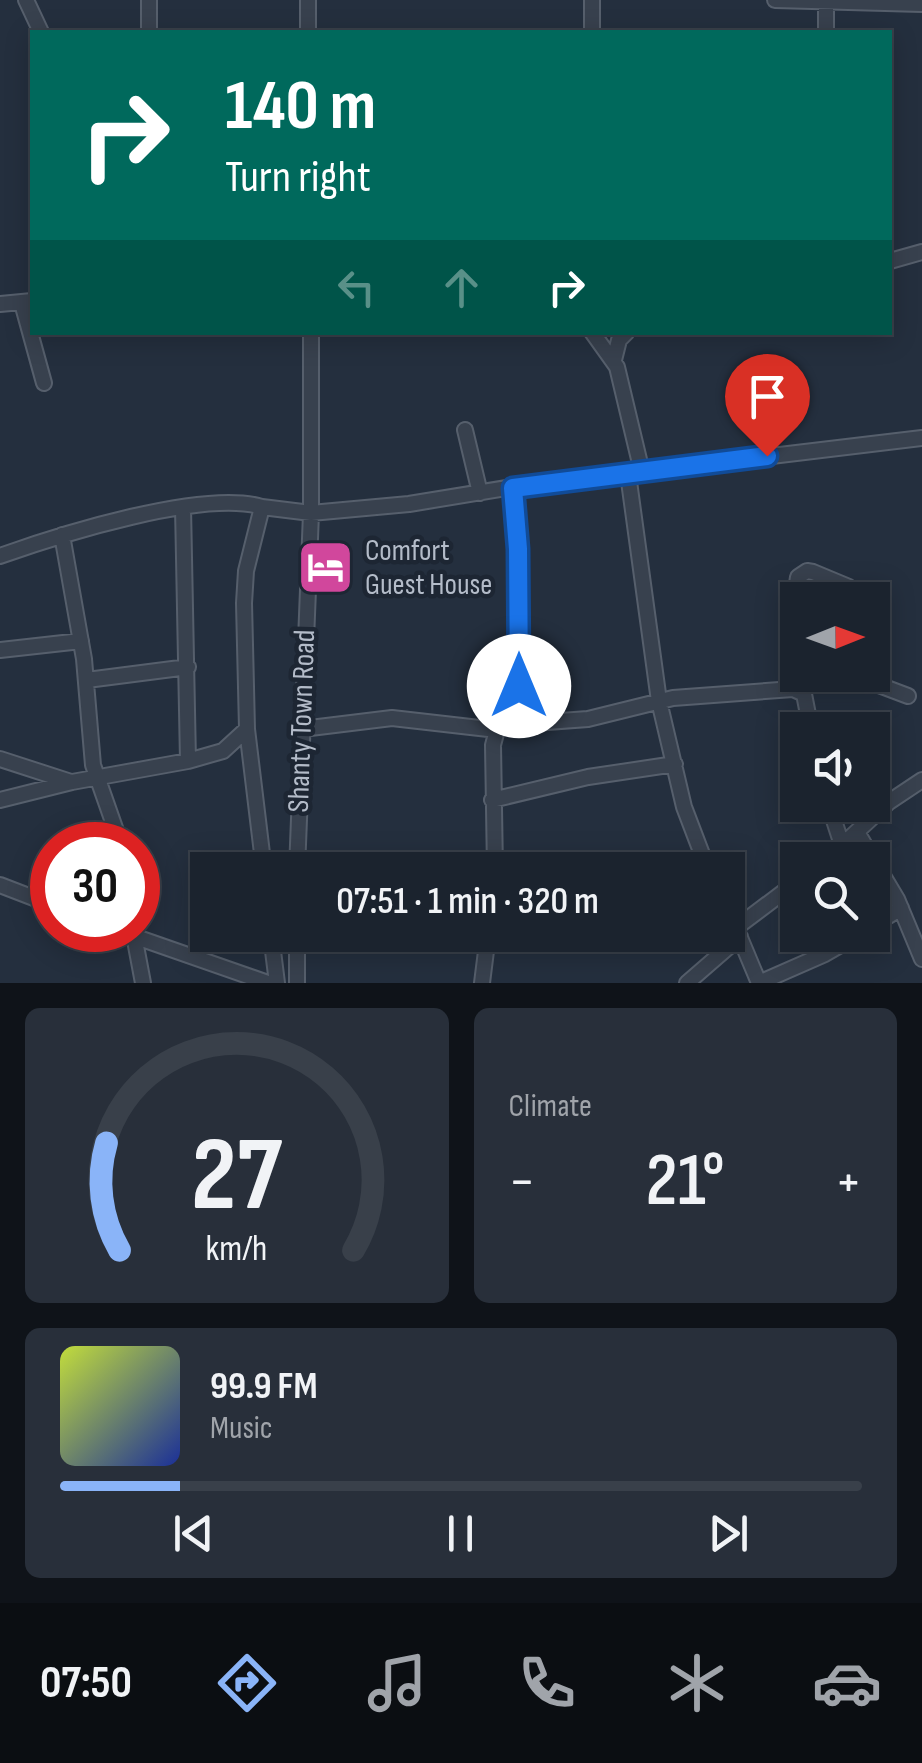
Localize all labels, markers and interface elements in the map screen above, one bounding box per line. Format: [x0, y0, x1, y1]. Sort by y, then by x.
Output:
text: 140 m [225, 65, 376, 149]
icon: right [60, 70, 190, 200]
text: Turn right [225, 150, 371, 205]
icon: left [329, 260, 384, 315]
icon: ahead [434, 260, 489, 315]
icon: right [539, 260, 594, 315]
pin [725, 354, 810, 457]
icon: arrive [740, 369, 795, 424]
place label: Comfort Guest House [365, 533, 492, 603]
hotel icon: Comfort Guest House [296, 538, 356, 598]
north arrow [780, 582, 890, 692]
map controls [780, 582, 890, 952]
street label: Shanty Town Road [281, 629, 323, 813]
position arrow [467, 634, 571, 738]
button: sound [780, 712, 890, 822]
speed limit sign: 30 [30, 822, 160, 952]
button: search [780, 842, 890, 952]
text: 07:51 · 1 min · 320 m [336, 879, 599, 924]
text: Climate [509, 1087, 592, 1126]
text: 27 [191, 1114, 283, 1239]
text: 21° [646, 1136, 725, 1227]
text: − [509, 1149, 535, 1216]
text: + [835, 1149, 862, 1216]
text: km/h [206, 1228, 268, 1271]
text: 99.9 FM [210, 1364, 317, 1409]
text: Music [210, 1409, 273, 1448]
icon: previous [166, 1506, 221, 1561]
icon: pause [433, 1506, 488, 1561]
icon: next [701, 1506, 756, 1561]
icon: directions [212, 1648, 282, 1718]
icon: music [362, 1648, 432, 1718]
icon: phone [512, 1648, 582, 1718]
icon: climate [662, 1648, 732, 1718]
icon: car [812, 1648, 882, 1718]
text: 07:50 [40, 1656, 132, 1711]

